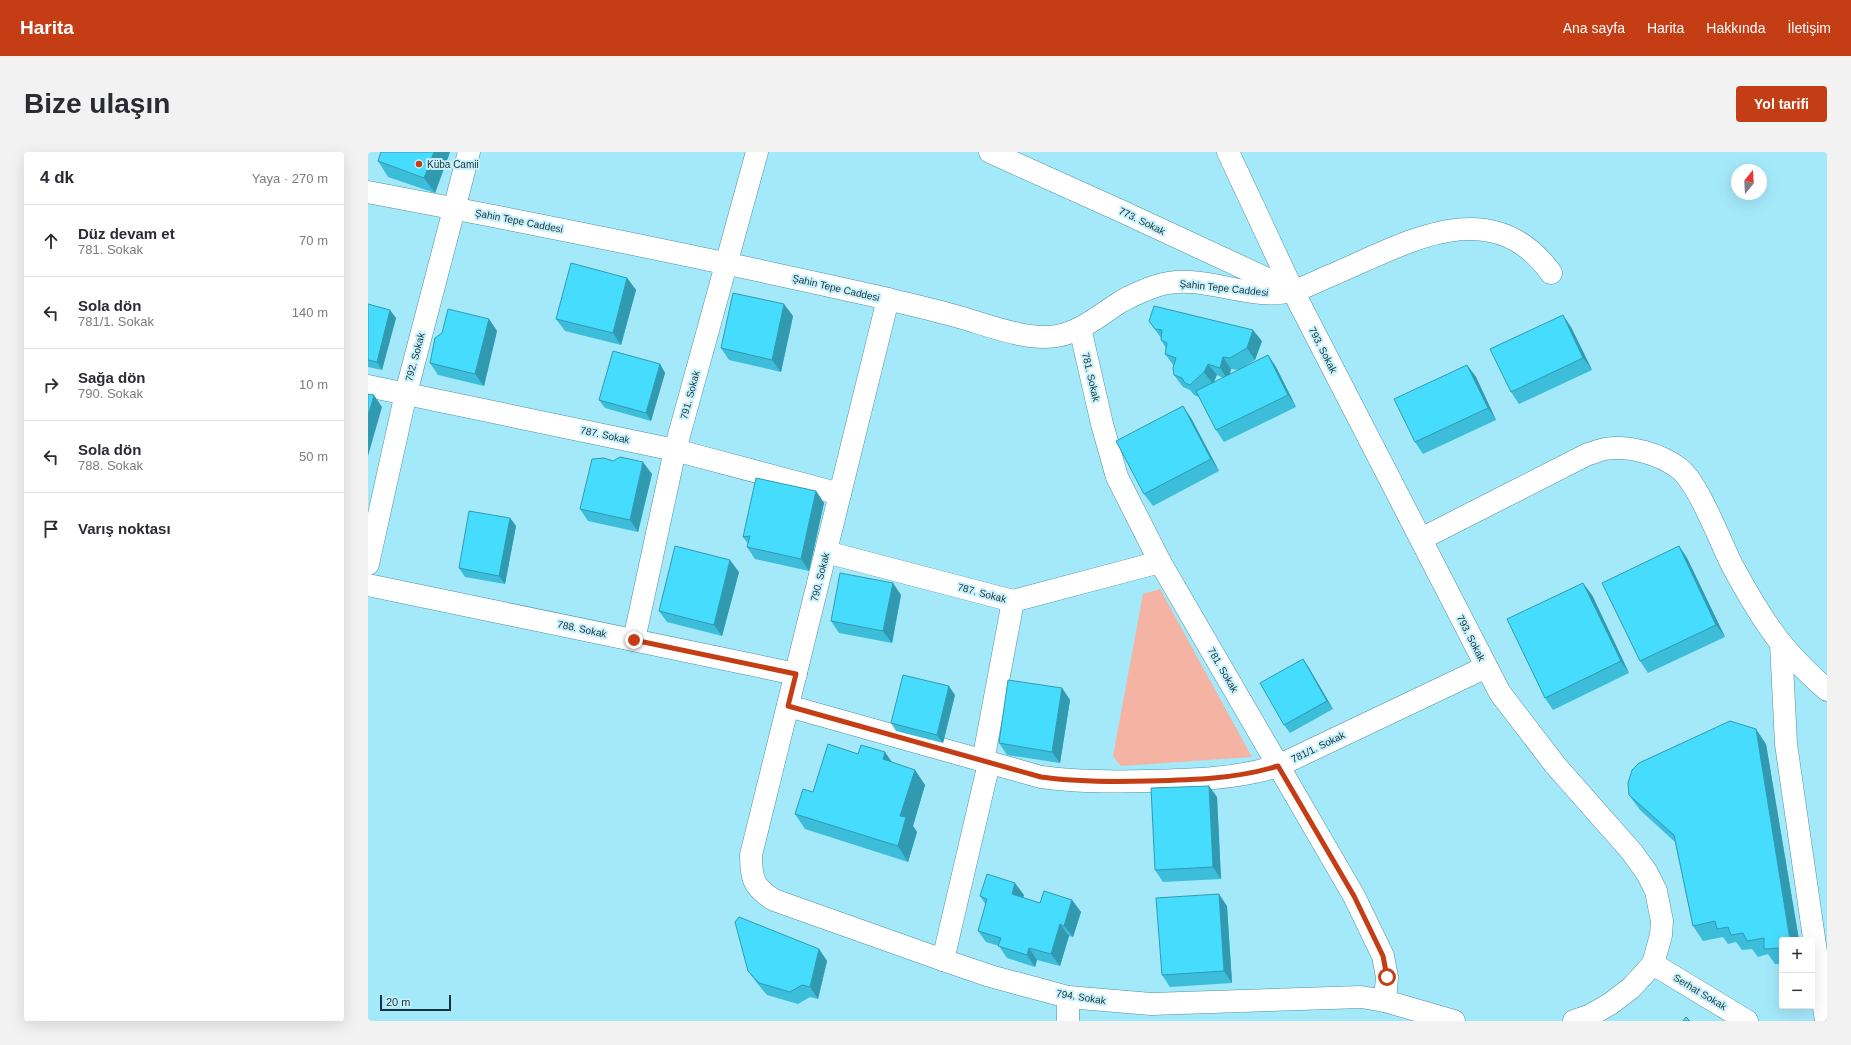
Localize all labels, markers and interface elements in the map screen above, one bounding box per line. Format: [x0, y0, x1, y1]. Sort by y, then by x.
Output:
text: Harita [20, 17, 74, 38]
text: Ana sayfa [1563, 20, 1625, 36]
text: Harita [1647, 20, 1684, 36]
text: Hakkında [1706, 20, 1765, 36]
text: İletişim [1787, 20, 1831, 36]
button: Yol tarifi [1736, 86, 1827, 122]
text: Bize ulaşın [24, 88, 170, 119]
marker: Küba Camii [414, 159, 424, 169]
place label: Küba Camii [427, 159, 479, 170]
north arrow [1731, 164, 1767, 200]
text: 4 dk [40, 168, 74, 187]
text: Yaya · 270 m [252, 171, 328, 186]
street label: 773. Sokak [1117, 205, 1168, 237]
street label: Şahin Tepe Caddesi [474, 207, 564, 235]
text: Düz devam et [78, 225, 175, 242]
icon: ahead [40, 230, 62, 252]
text: 70 m [299, 233, 328, 248]
text: 781. Sokak [78, 242, 143, 257]
street label: Şahin Tepe Caddesi [791, 273, 881, 303]
street label: Şahin Tepe Caddesi [1179, 278, 1269, 298]
text: Sola dön [78, 297, 141, 314]
icon: left [40, 302, 62, 324]
text: 140 m [292, 305, 328, 320]
text: 781/1. Sokak [78, 314, 154, 329]
street label: 793. Sokak [1307, 325, 1340, 376]
street label: 792. Sokak [403, 330, 427, 383]
street label: 781. Sokak [1080, 351, 1102, 404]
street label: 791. Sokak [678, 368, 702, 421]
text: Sağa dön [78, 369, 146, 386]
icon: right [40, 374, 62, 396]
text: 10 m [299, 377, 328, 392]
text: 790. Sokak [78, 386, 143, 401]
street label: 787. Sokak [579, 424, 632, 446]
text: Sola dön [78, 441, 141, 458]
icon: left [40, 446, 62, 468]
text: 50 m [299, 449, 328, 464]
text: 788. Sokak [78, 458, 143, 473]
icon: arrive [40, 518, 62, 540]
text: Varış noktası [78, 520, 171, 537]
street label: 790. Sokak [809, 550, 832, 603]
street label: 787. Sokak [956, 581, 1009, 605]
street label: 793. Sokak [1455, 613, 1488, 664]
street label: 788. Sokak [556, 618, 609, 640]
route end [625, 631, 643, 649]
street label: 781. Sokak [1206, 646, 1241, 695]
street label: 781/1. Sokak [1289, 729, 1348, 765]
map controls [1779, 937, 1815, 1009]
button: + [1779, 937, 1815, 973]
route start [1378, 968, 1396, 986]
street label: Serhat Sokak [1671, 972, 1729, 1013]
button: − [1779, 973, 1815, 1009]
street label: 794. Sokak [1055, 988, 1108, 1007]
scale bar [380, 993, 451, 1012]
text: 20 m [386, 996, 410, 1008]

